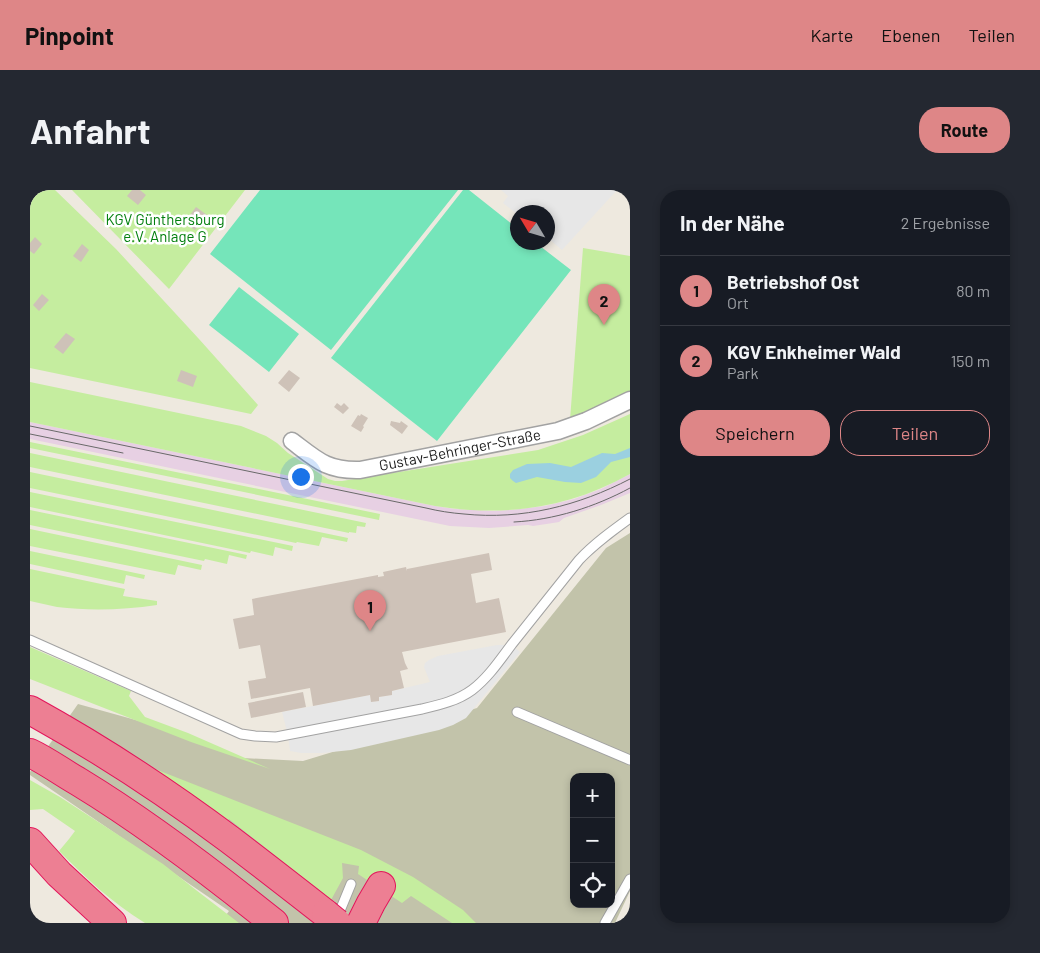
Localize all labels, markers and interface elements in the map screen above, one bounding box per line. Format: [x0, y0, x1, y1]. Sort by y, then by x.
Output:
text: Pinpoint [25, 21, 114, 50]
text: Karte [810, 24, 853, 46]
text: Ebenen [881, 24, 940, 46]
text: Teilen [968, 24, 1015, 46]
button: Route [919, 107, 1010, 153]
text: Anfahrt [30, 109, 150, 151]
north arrow [510, 205, 555, 250]
park label: KGV Günthersburg e.V. Anlage G [106, 210, 224, 245]
text: In der Nähe [680, 210, 785, 235]
text: 2 Ergebnisse [901, 213, 990, 232]
text: Betriebshof Ost [727, 270, 859, 293]
text: 1 [693, 281, 699, 300]
text: 80 m [956, 281, 990, 300]
pin: 2 [588, 284, 620, 325]
text: Ort [727, 293, 749, 312]
text: KGV Enkheimer Wald [727, 340, 901, 363]
text: 2 [692, 351, 700, 370]
text: 150 m [951, 351, 990, 370]
text: Park [727, 363, 758, 382]
button: Speichern [680, 410, 830, 456]
button: Teilen [840, 410, 990, 456]
street label: Gustav-Behringer-Straße [377, 425, 542, 474]
your location [288, 464, 314, 490]
pin: 1 [354, 590, 386, 631]
map controls [570, 773, 615, 908]
button: + [570, 773, 615, 818]
button: − [570, 818, 615, 863]
button: locate [570, 863, 615, 908]

